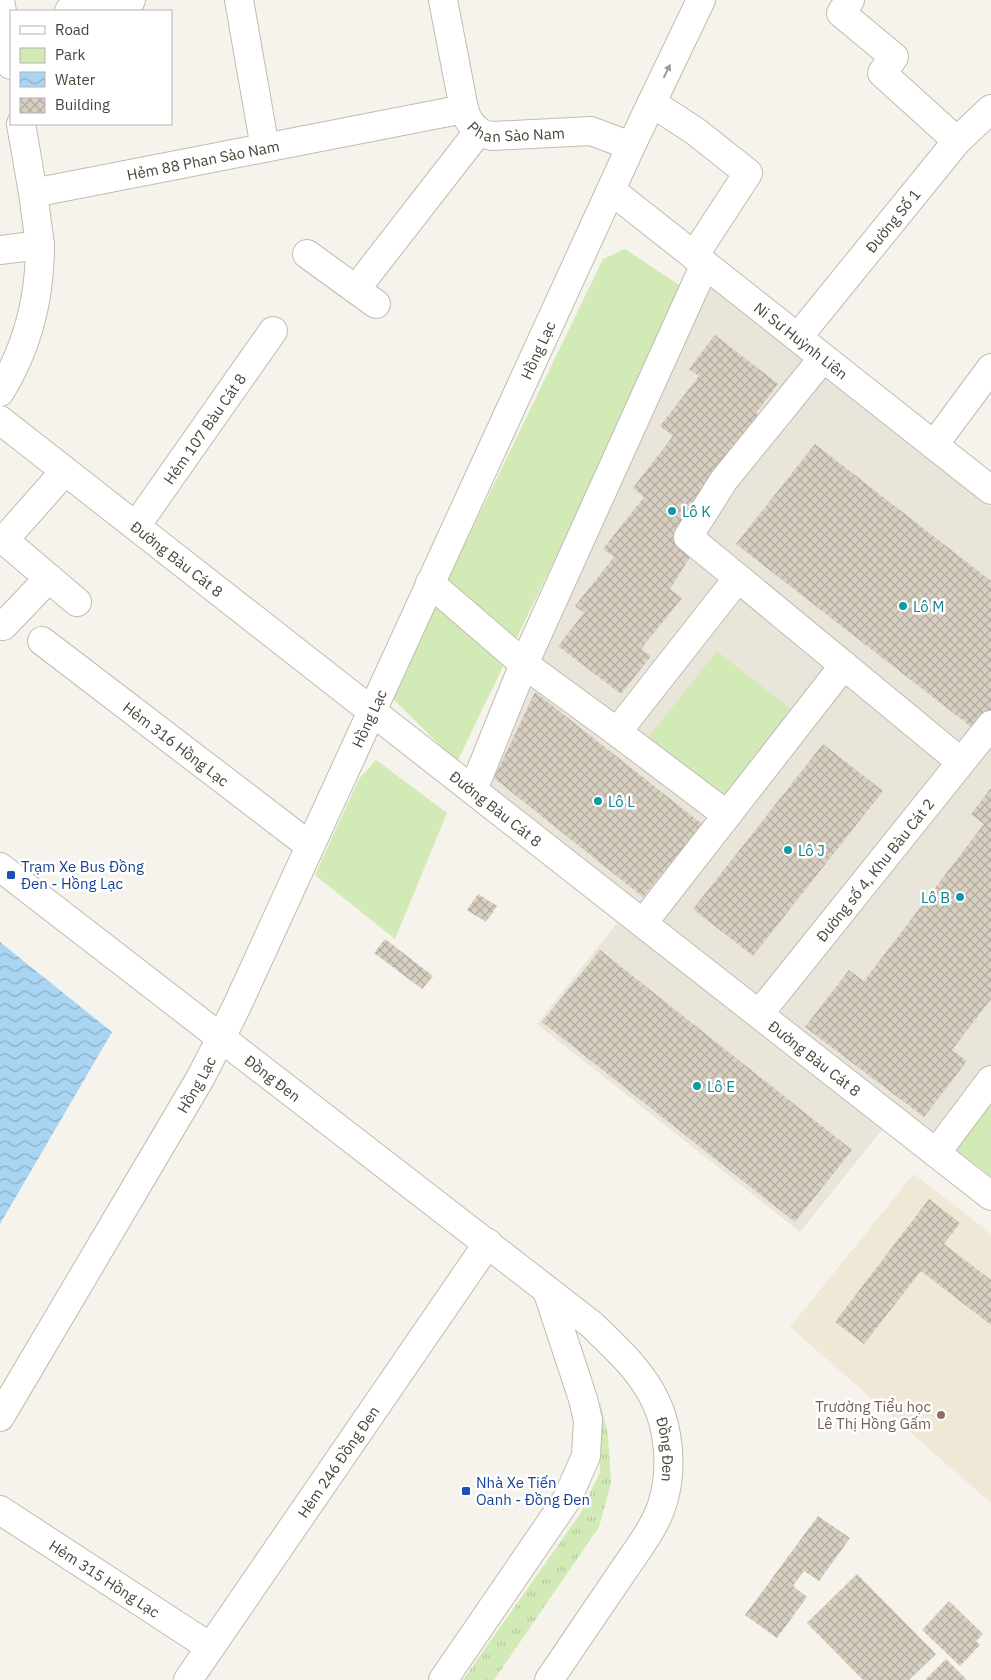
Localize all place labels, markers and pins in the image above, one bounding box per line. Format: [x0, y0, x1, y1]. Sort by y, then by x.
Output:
place label: Lô K [682, 502, 711, 521]
marker: Lô K [666, 505, 678, 517]
place label: Lô M [913, 597, 945, 616]
marker: Lô M [897, 600, 909, 612]
place label: Lô L [608, 792, 635, 811]
marker: Lô L [592, 795, 604, 807]
place label: Lô J [798, 841, 825, 860]
marker: Lô J [782, 844, 794, 856]
place label: Trạm Xe Bus Đồng Đen - Hồng Lạc [21, 857, 144, 893]
marker: Trạm Xe Bus Đồng Đen - Hồng Lạc [5, 869, 17, 881]
place label: Lô B [921, 888, 950, 907]
marker: Lô B [954, 891, 966, 903]
place label: Lô E [707, 1077, 735, 1096]
marker: Lô E [691, 1080, 703, 1092]
place label: Trươờng Tiểu học Lê Thị Hồng Gấm [815, 1397, 931, 1433]
marker: Trươờng Tiểu học Lê Thị Hồng Gấm [935, 1409, 947, 1421]
place label: Nhà Xe Tiến Oanh - Đồng Đen [476, 1473, 590, 1509]
marker: Nhà Xe Tiến Oanh - Đồng Đen [460, 1485, 472, 1497]

